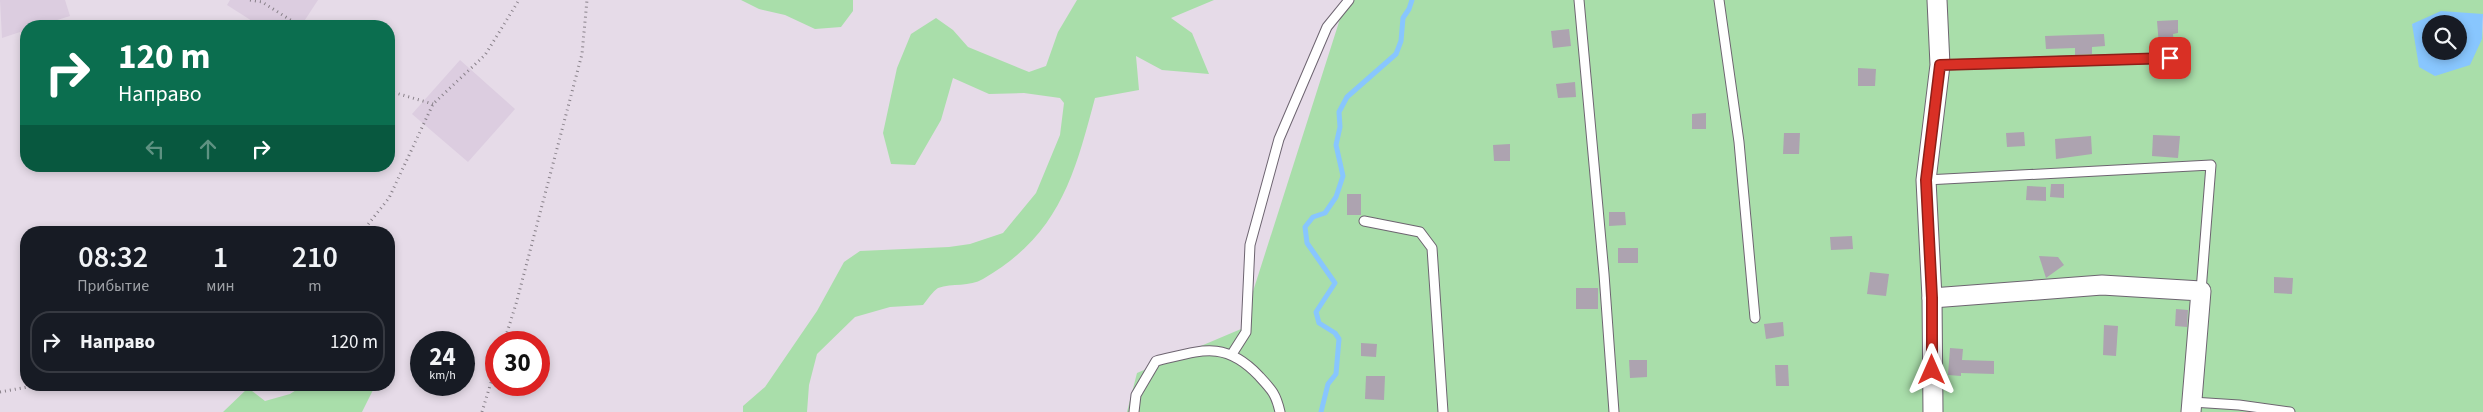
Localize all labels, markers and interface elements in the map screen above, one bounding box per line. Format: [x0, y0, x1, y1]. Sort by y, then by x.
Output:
map controls [2422, 15, 2467, 60]
button: search [2422, 15, 2467, 60]
text: 120 m [118, 32, 210, 82]
pin [2149, 37, 2191, 79]
icon: right [35, 40, 100, 105]
icon: arrive [2156, 44, 2184, 72]
text: Направо [118, 78, 202, 110]
icon: left [141, 135, 169, 163]
icon: ahead [194, 135, 222, 163]
icon: right [247, 135, 275, 163]
text: 08:32 [78, 236, 148, 279]
text: 1 [213, 236, 228, 279]
text: 210 [292, 236, 338, 279]
text: Прибытие [77, 275, 149, 297]
text: мин [206, 275, 235, 297]
text: m [308, 275, 321, 297]
icon: right [37, 328, 65, 356]
text: Направо [80, 329, 155, 356]
text: 120 m [330, 329, 378, 356]
speed limit sign: 30 [485, 331, 550, 396]
text: 24 [429, 339, 456, 375]
position arrow [1905, 343, 1957, 395]
text: km/h [429, 367, 456, 384]

